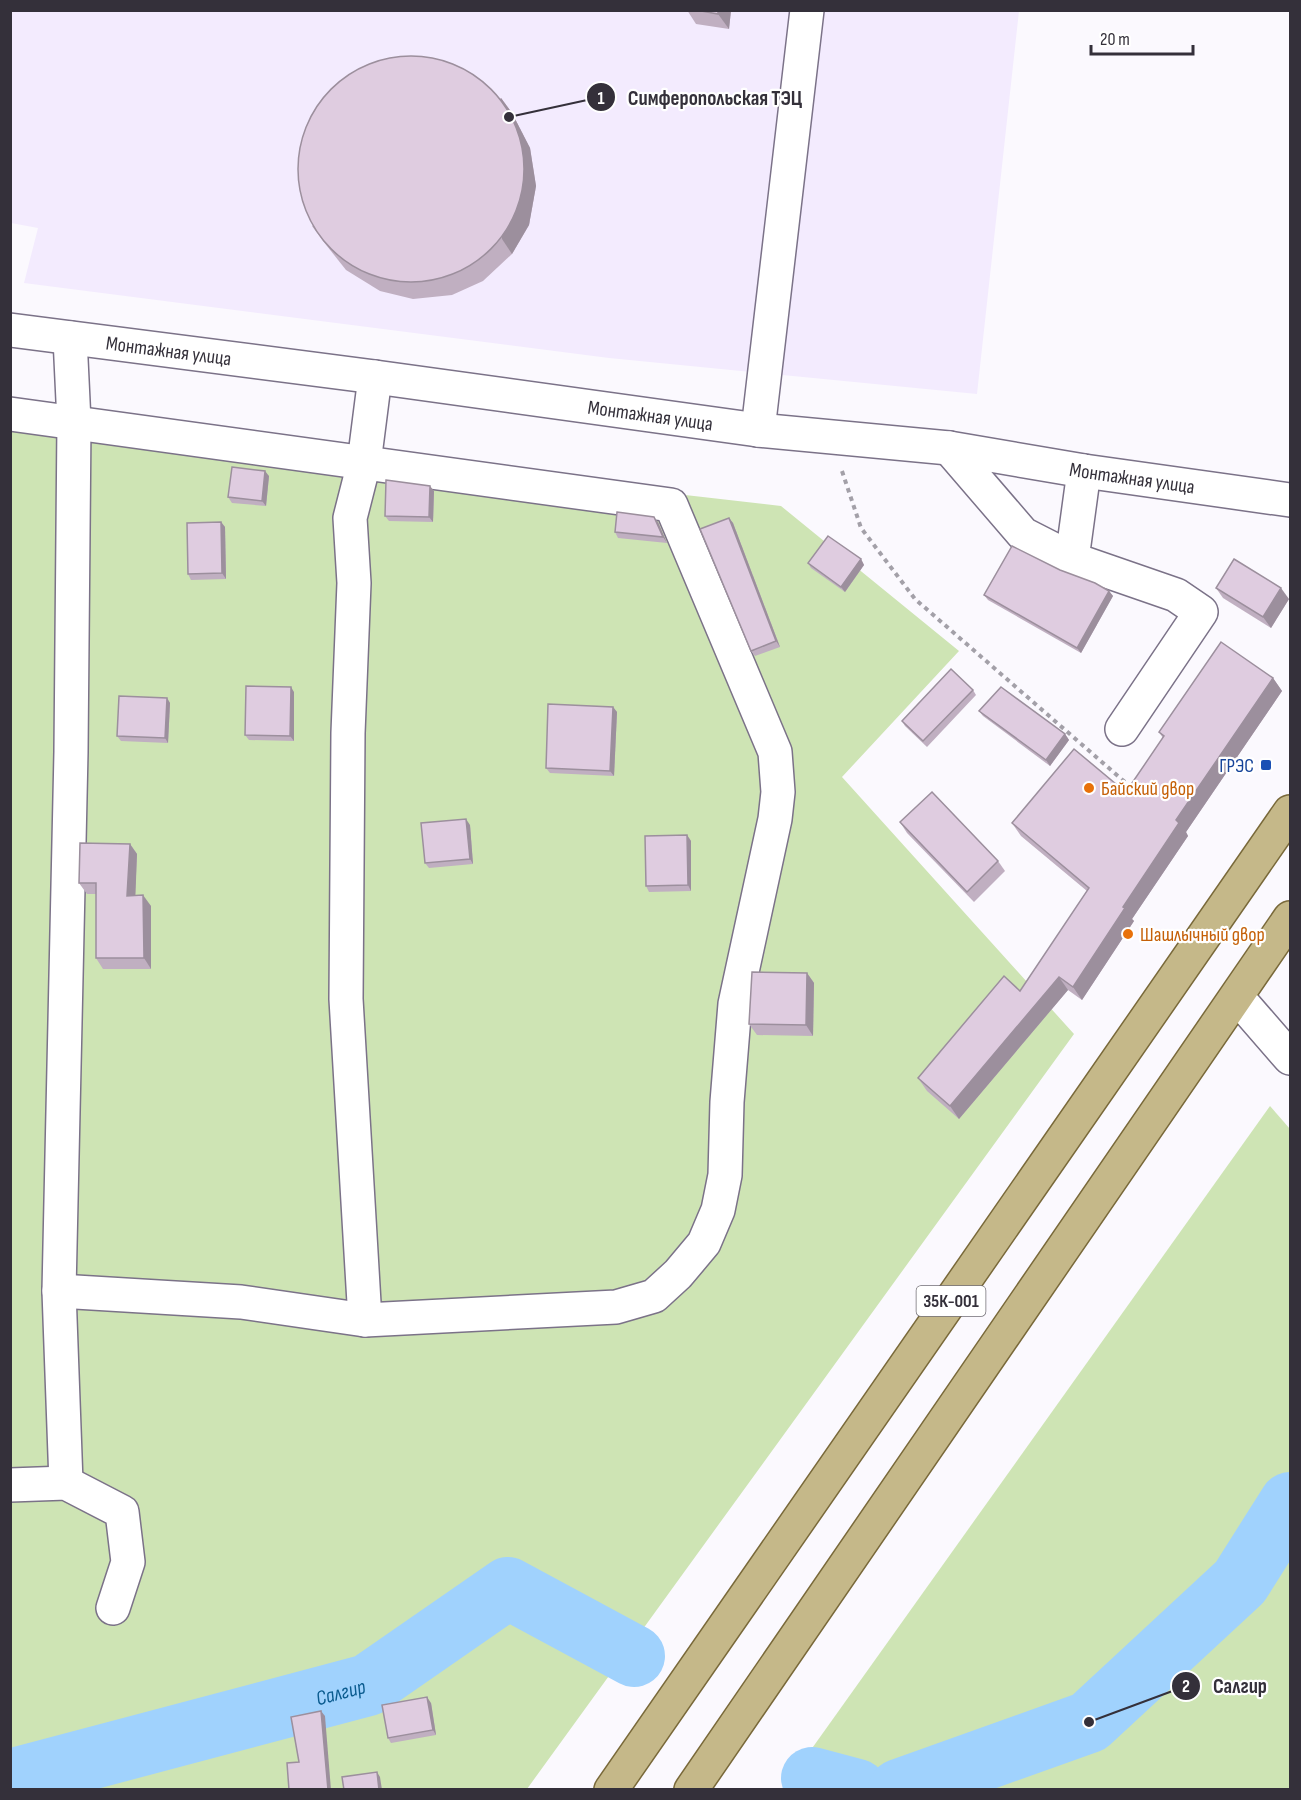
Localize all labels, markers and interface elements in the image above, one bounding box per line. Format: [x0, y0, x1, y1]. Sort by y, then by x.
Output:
scale bar [1091, 18, 1193, 56]
text: 20 m [1100, 29, 1130, 50]
callout: Симферопольская ТЭЦ [586, 78, 814, 117]
text: Симферопольская ТЭЦ [628, 86, 803, 111]
text: 1 [597, 88, 605, 109]
street label: Монтажная улица [105, 331, 233, 371]
street label: Монтажная улица [586, 396, 714, 437]
street label: Монтажная улица [1068, 458, 1196, 499]
place label: ГРЭС [1219, 754, 1254, 778]
marker: ГРЭС [1259, 758, 1273, 772]
place label: Байский двор [1101, 777, 1194, 801]
marker: Байский двор [1082, 781, 1096, 795]
place label: Шашлычный двор [1140, 923, 1265, 947]
marker: Шашлычный двор [1121, 927, 1135, 941]
road number: 35К-001 [916, 1286, 986, 1316]
callout: Салгир [1171, 1666, 1279, 1705]
water label: Салгир [313, 1674, 369, 1711]
text: Салгир [1213, 1674, 1267, 1699]
text: 2 [1182, 1676, 1190, 1697]

